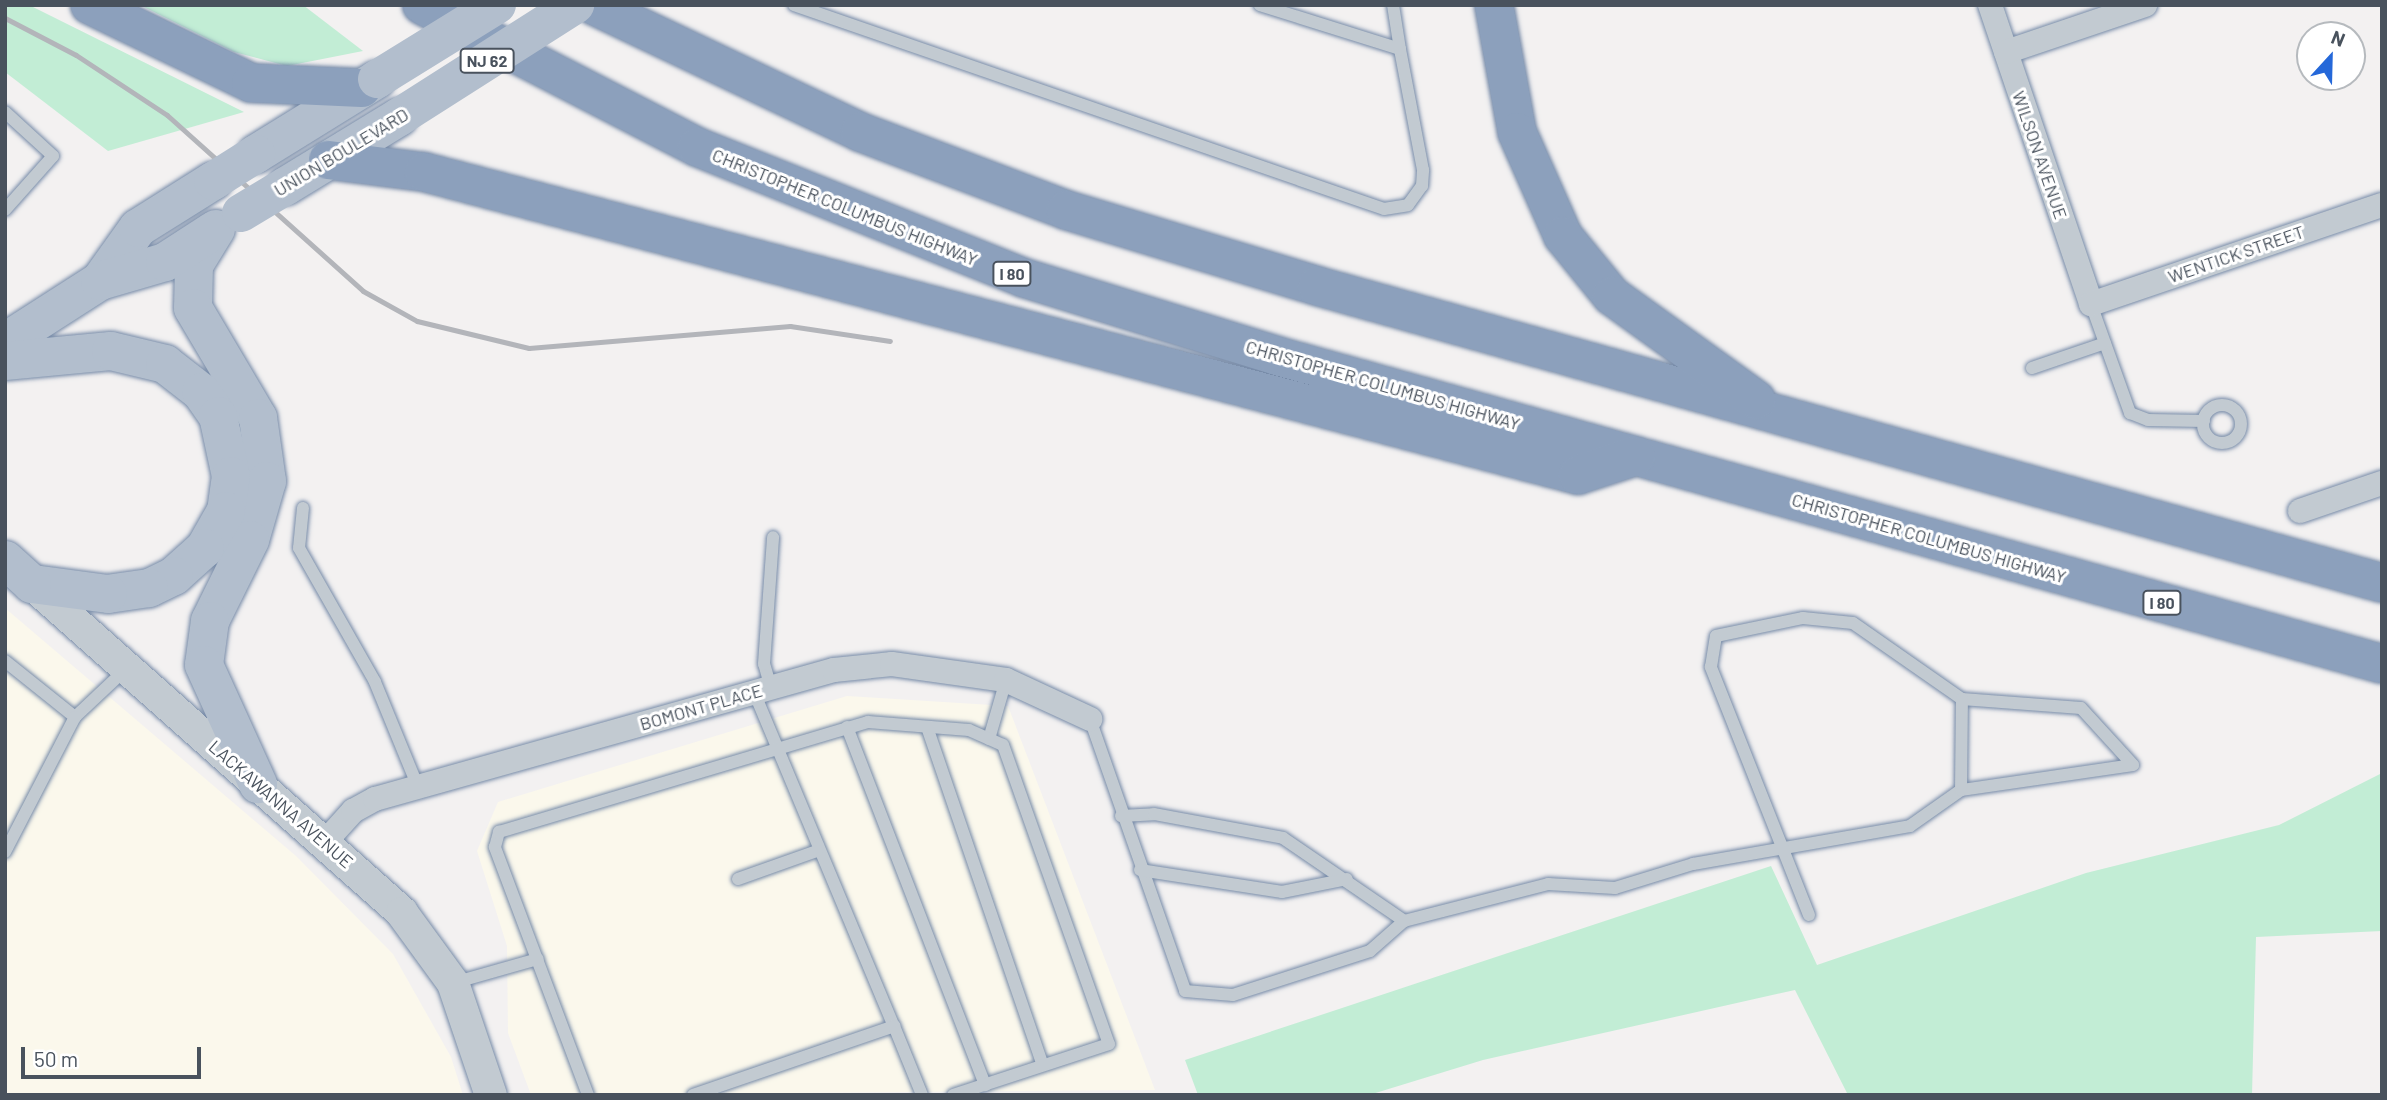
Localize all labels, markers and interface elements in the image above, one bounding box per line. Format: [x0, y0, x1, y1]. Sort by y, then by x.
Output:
north arrow [2296, 21, 2366, 91]
text: N [2328, 25, 2348, 51]
road number: NJ 62 [459, 48, 515, 74]
street label: WILSON AVENUE [2008, 88, 2072, 222]
street label: UNION BOULEVARD [270, 103, 412, 201]
street label: CHRISTOPHER COLUMBUS HIGHWAY [709, 144, 981, 270]
street label: WENTICK STREET [2165, 221, 2307, 287]
road number: I 80 [991, 262, 1033, 286]
street label: CHRISTOPHER COLUMBUS HIGHWAY [1243, 335, 1523, 435]
street label: CHRISTOPHER COLUMBUS HIGHWAY [1789, 488, 2069, 588]
road number: I 80 [2141, 590, 2183, 616]
street label: BOMONT PLACE [637, 679, 765, 735]
street label: LACKAWANNA AVENUE [205, 736, 357, 872]
scale bar [24, 1034, 205, 1078]
text: 50 m [34, 1046, 78, 1071]

